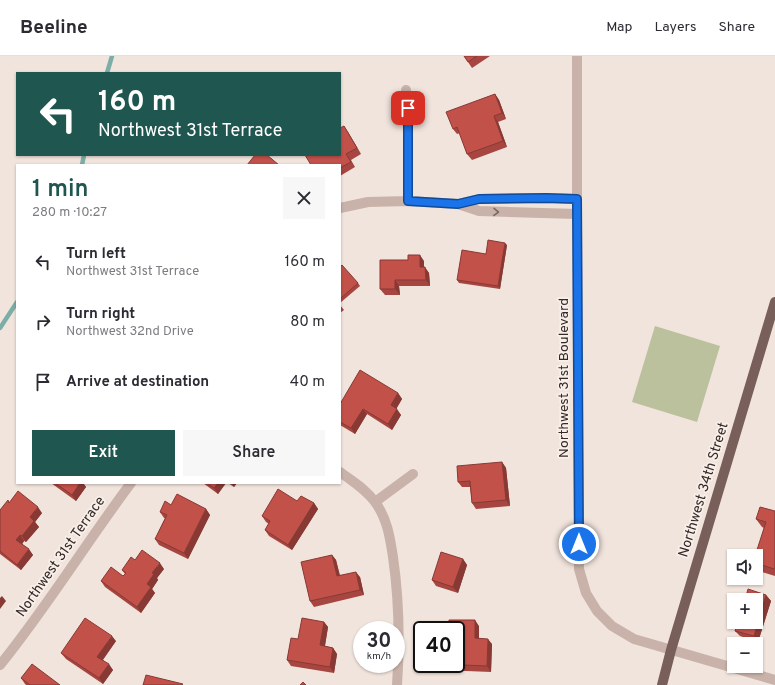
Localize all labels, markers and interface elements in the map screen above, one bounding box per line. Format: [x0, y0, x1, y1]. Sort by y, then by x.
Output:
text: Beeline [20, 16, 88, 40]
text: Map [606, 19, 632, 36]
text: Layers [654, 19, 696, 36]
text: Share [718, 19, 755, 36]
text: 160 m [98, 85, 176, 121]
icon: left [32, 88, 84, 140]
pin [391, 91, 425, 125]
icon: arrive [397, 97, 419, 119]
text: Northwest 31st Terrace [98, 120, 282, 143]
text: 1 min [32, 175, 89, 205]
button: close [283, 177, 325, 219]
text: 280 m · 10:27 [32, 205, 107, 221]
one-way arrow [493, 208, 499, 216]
text: Turn left [66, 245, 126, 264]
icon: left [32, 251, 54, 273]
text: 160 m [285, 253, 325, 272]
text: Northwest 31st Terrace [66, 264, 199, 280]
street label: Northwest 31st Boulevard [556, 298, 573, 458]
text: Turn right [66, 305, 135, 324]
icon: right [32, 311, 54, 333]
text: 80 m [290, 313, 325, 332]
text: Northwest 32nd Drive [66, 324, 194, 340]
icon: arrive [32, 371, 54, 393]
text: Arrive at destination [66, 373, 209, 392]
text: 40 m [290, 373, 325, 392]
street label: Northwest 34th Street [675, 420, 733, 560]
button: Exit [32, 430, 175, 476]
button: Share [183, 430, 325, 476]
street label: Northwest 31st Terrace [13, 493, 109, 621]
position arrow [558, 523, 600, 565]
map controls [727, 549, 763, 673]
button: sound [727, 549, 763, 585]
button: + [727, 593, 763, 629]
speed limit sign: 40 [413, 621, 465, 673]
text: 30 [367, 629, 391, 655]
button: − [727, 637, 763, 673]
text: km/h [367, 650, 391, 663]

